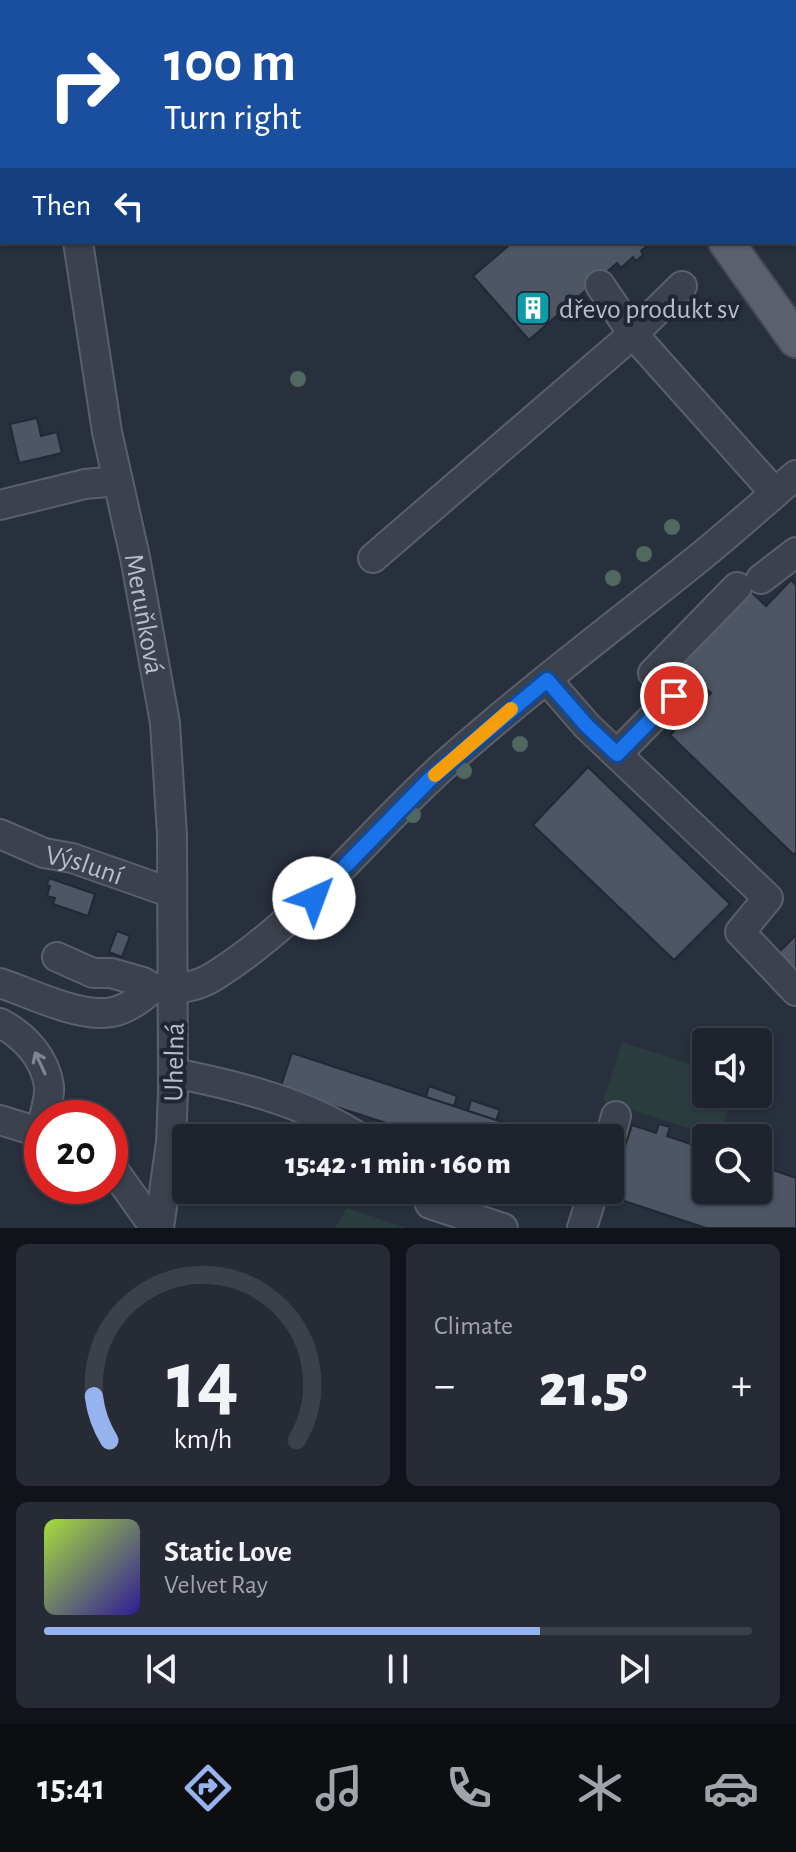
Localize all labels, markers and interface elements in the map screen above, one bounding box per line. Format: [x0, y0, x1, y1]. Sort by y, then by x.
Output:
icon: right [32, 32, 136, 136]
text: 100 m [164, 35, 296, 91]
text: Turn right [164, 100, 301, 136]
icon: left [107, 184, 151, 228]
text: Then [32, 191, 91, 221]
building icon: dřevo produkt sv [514, 289, 552, 327]
place label: dřevo produkt sv [559, 296, 739, 324]
street label: Meruňková [119, 552, 168, 677]
pin [640, 662, 708, 730]
icon: arrive [652, 674, 696, 718]
street label: Výsluní [43, 842, 127, 891]
position arrow [272, 856, 356, 940]
street label: Uhelná [160, 1022, 190, 1102]
map controls [692, 1028, 772, 1204]
button: sound [692, 1028, 772, 1108]
one-way arrow [31, 1051, 46, 1076]
speed limit sign: 20 [24, 1100, 128, 1204]
button: search [692, 1124, 772, 1204]
text: 15:42 · 1 min · 160 m [285, 1149, 511, 1179]
text: Climate [434, 1313, 513, 1339]
text: 14 [167, 1340, 239, 1424]
text: 21.5° [539, 1357, 647, 1417]
text: − [434, 1364, 455, 1408]
text: + [731, 1364, 752, 1408]
text: km/h [174, 1425, 232, 1454]
text: Static Love [164, 1537, 292, 1567]
text: Velvet Ray [164, 1572, 268, 1598]
icon: previous [140, 1647, 184, 1691]
icon: pause [376, 1647, 420, 1691]
icon: next [612, 1647, 656, 1691]
icon: directions [180, 1760, 236, 1816]
icon: music [311, 1760, 367, 1816]
icon: phone [441, 1760, 497, 1816]
icon: climate [572, 1760, 628, 1816]
icon: car [703, 1760, 759, 1816]
text: 15:41 [37, 1770, 105, 1806]

